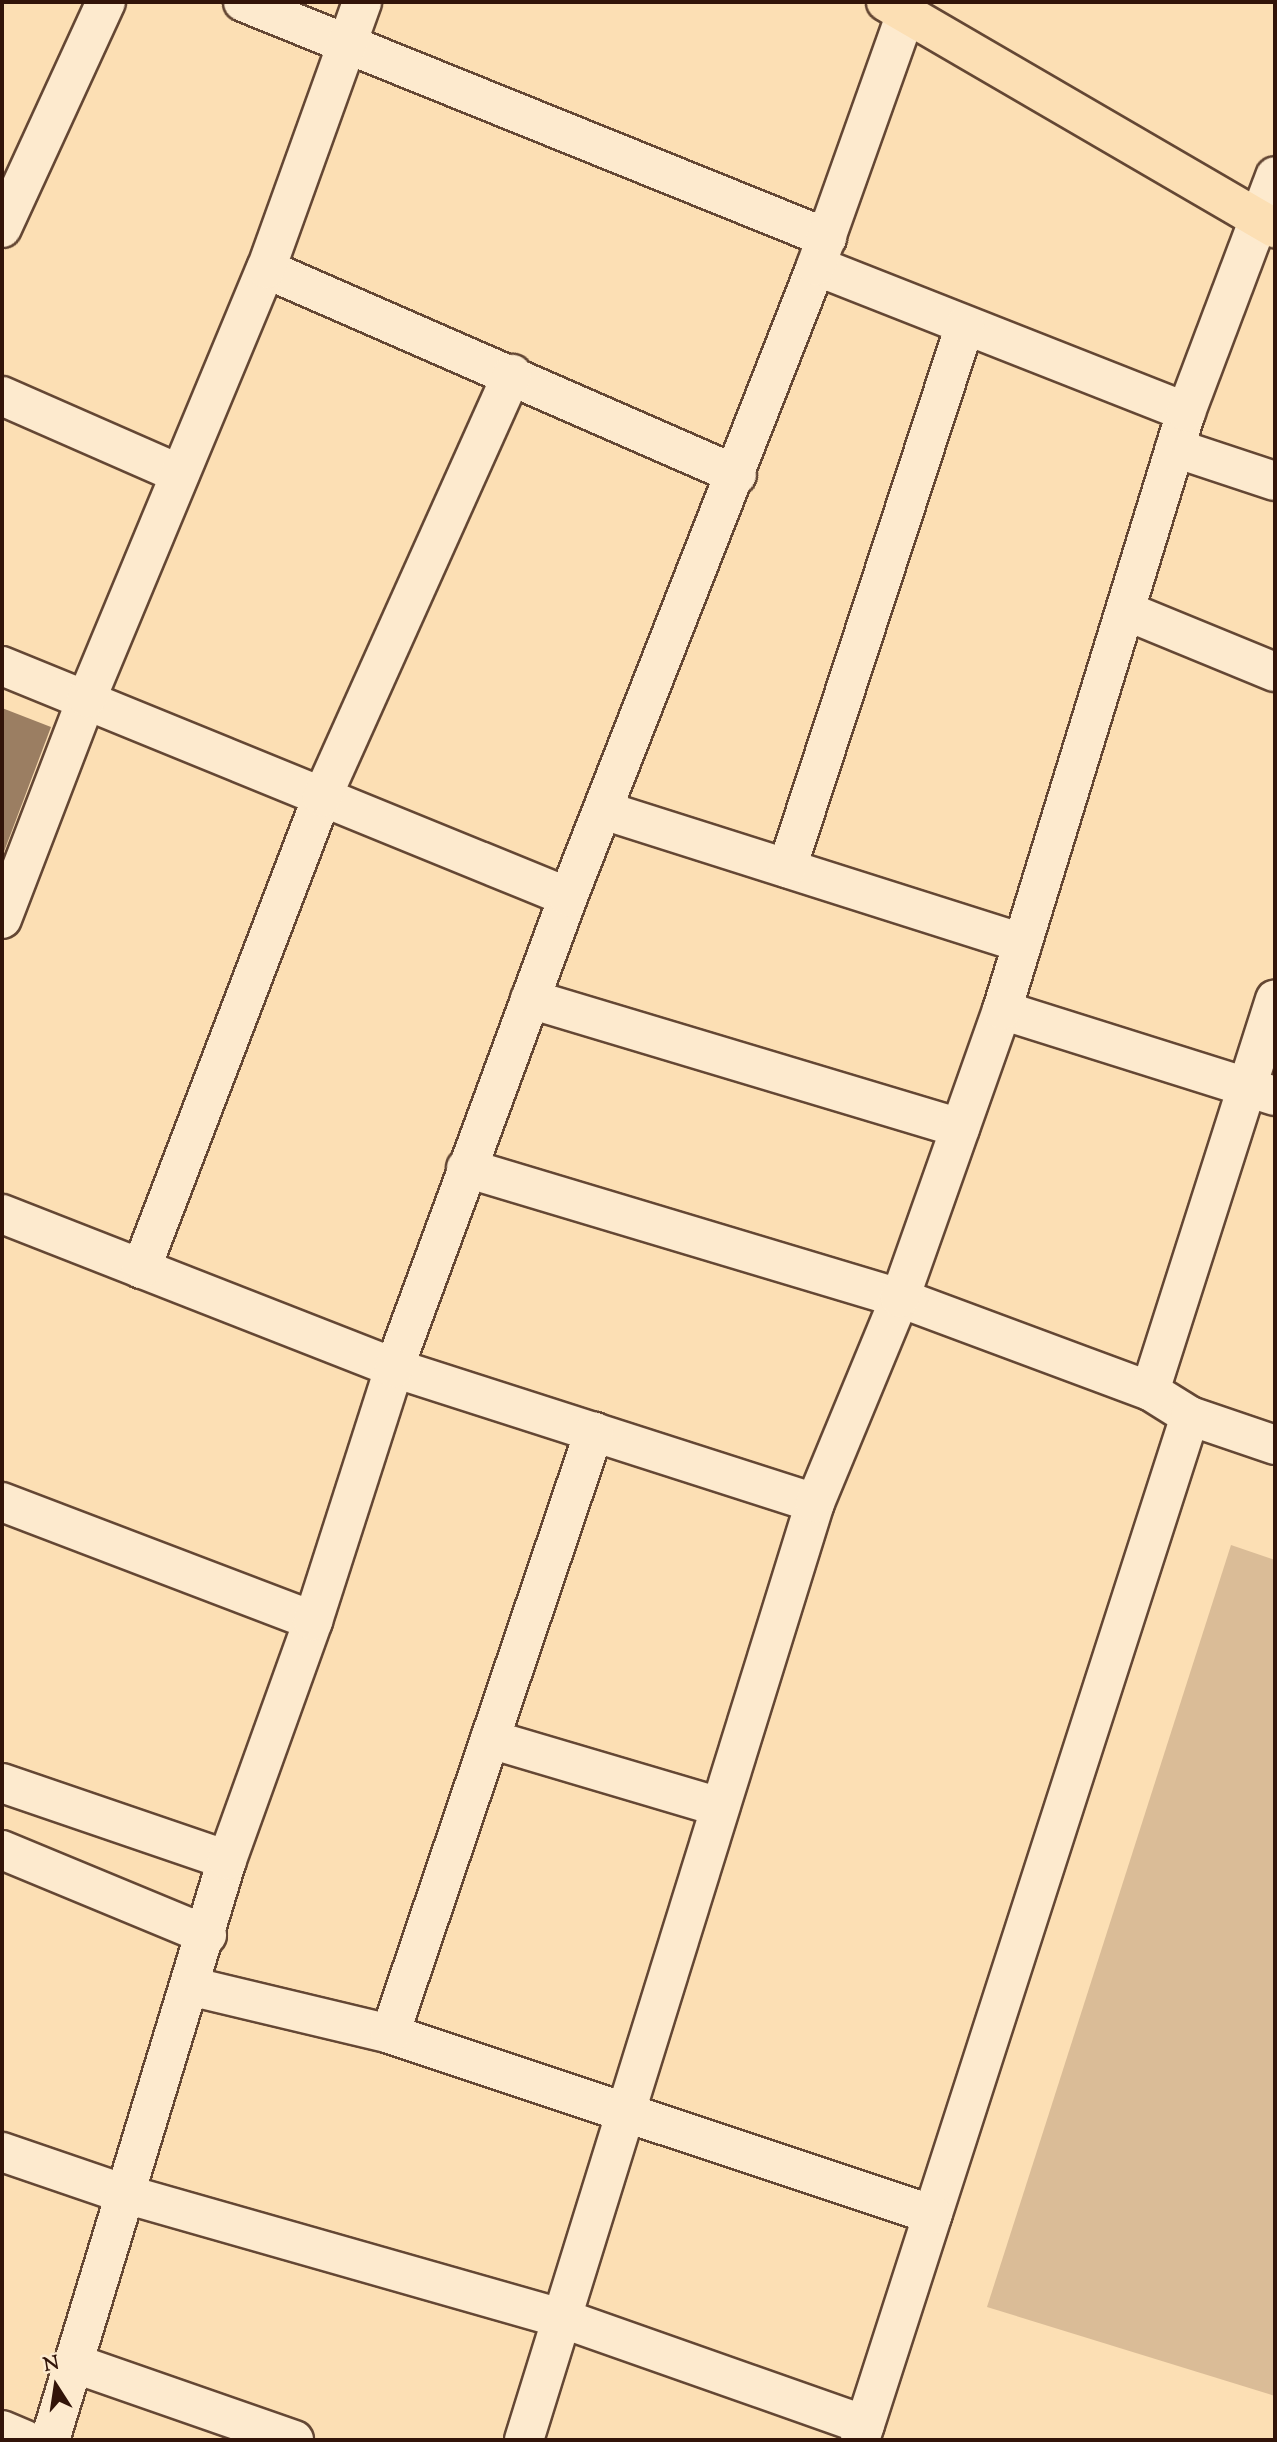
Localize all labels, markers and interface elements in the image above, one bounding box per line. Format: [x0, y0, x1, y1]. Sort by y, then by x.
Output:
text: N [41, 2350, 62, 2380]
north arrow [21, 2351, 91, 2421]

